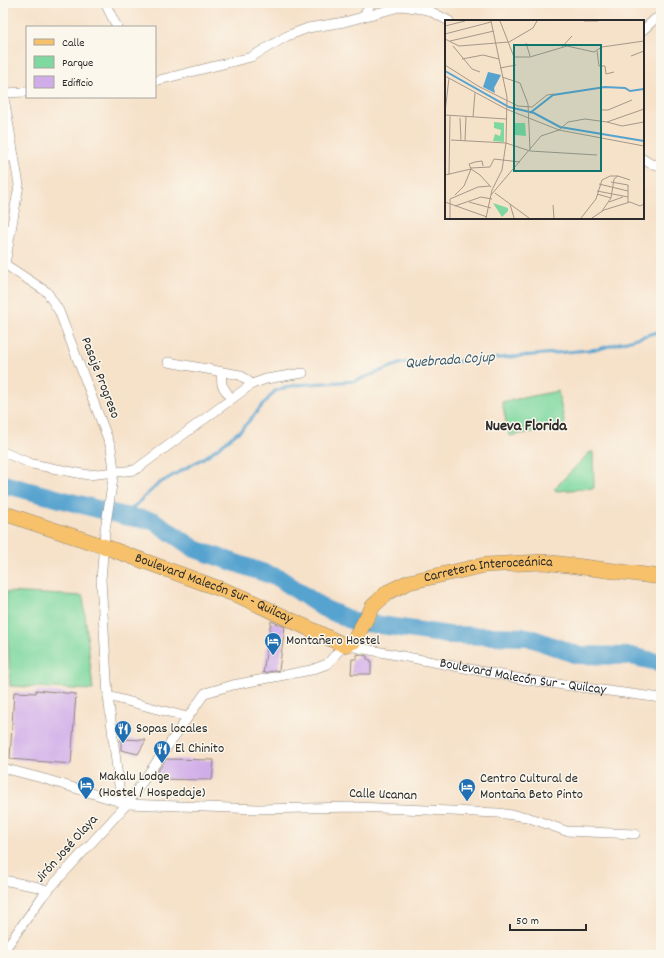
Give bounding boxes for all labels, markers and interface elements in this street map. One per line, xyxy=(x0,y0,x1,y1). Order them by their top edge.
inset map xyxy=(445,20,644,219)
legend xyxy=(26,26,156,98)
text: Calle xyxy=(62,35,85,52)
text: Parque xyxy=(62,55,93,72)
text: Edificio xyxy=(62,75,93,92)
street label: Pasaje Progreso xyxy=(75,334,125,422)
water label: Quebrada Cojup xyxy=(404,347,497,375)
district label: Nueva Florida xyxy=(485,415,568,438)
street label: Boulevard Malecón Sur - Quilcay xyxy=(132,548,296,630)
street label: Carretera Interoceánica xyxy=(422,552,554,588)
hotel icon: Montañero Hostel xyxy=(263,631,283,656)
place label: Montañero Hostel xyxy=(286,631,381,651)
street label: Boulevard Malecón Sur - Quilcay xyxy=(438,654,608,701)
restaurant icon: Sopas locales xyxy=(113,719,133,744)
place label: Sopas locales xyxy=(136,719,208,739)
restaurant icon: El Chinito xyxy=(152,739,172,764)
place label: El Chinito xyxy=(175,739,224,759)
place label: Makalu Lodge (Hostel / Hospedaje) xyxy=(99,767,206,803)
place label: Centro Cultural de Montaña Beto Pinto xyxy=(480,769,583,805)
hotel icon: Makalu Lodge (Hostel / Hospedaje) xyxy=(76,775,96,800)
hotel icon: Centro Cultural de Montaña Beto Pinto xyxy=(457,777,477,802)
street label: Calle Ucanan xyxy=(349,784,417,806)
street label: Jirón José Olaya xyxy=(31,810,103,887)
scale bar xyxy=(510,906,586,932)
text: 50 m xyxy=(516,913,539,930)

